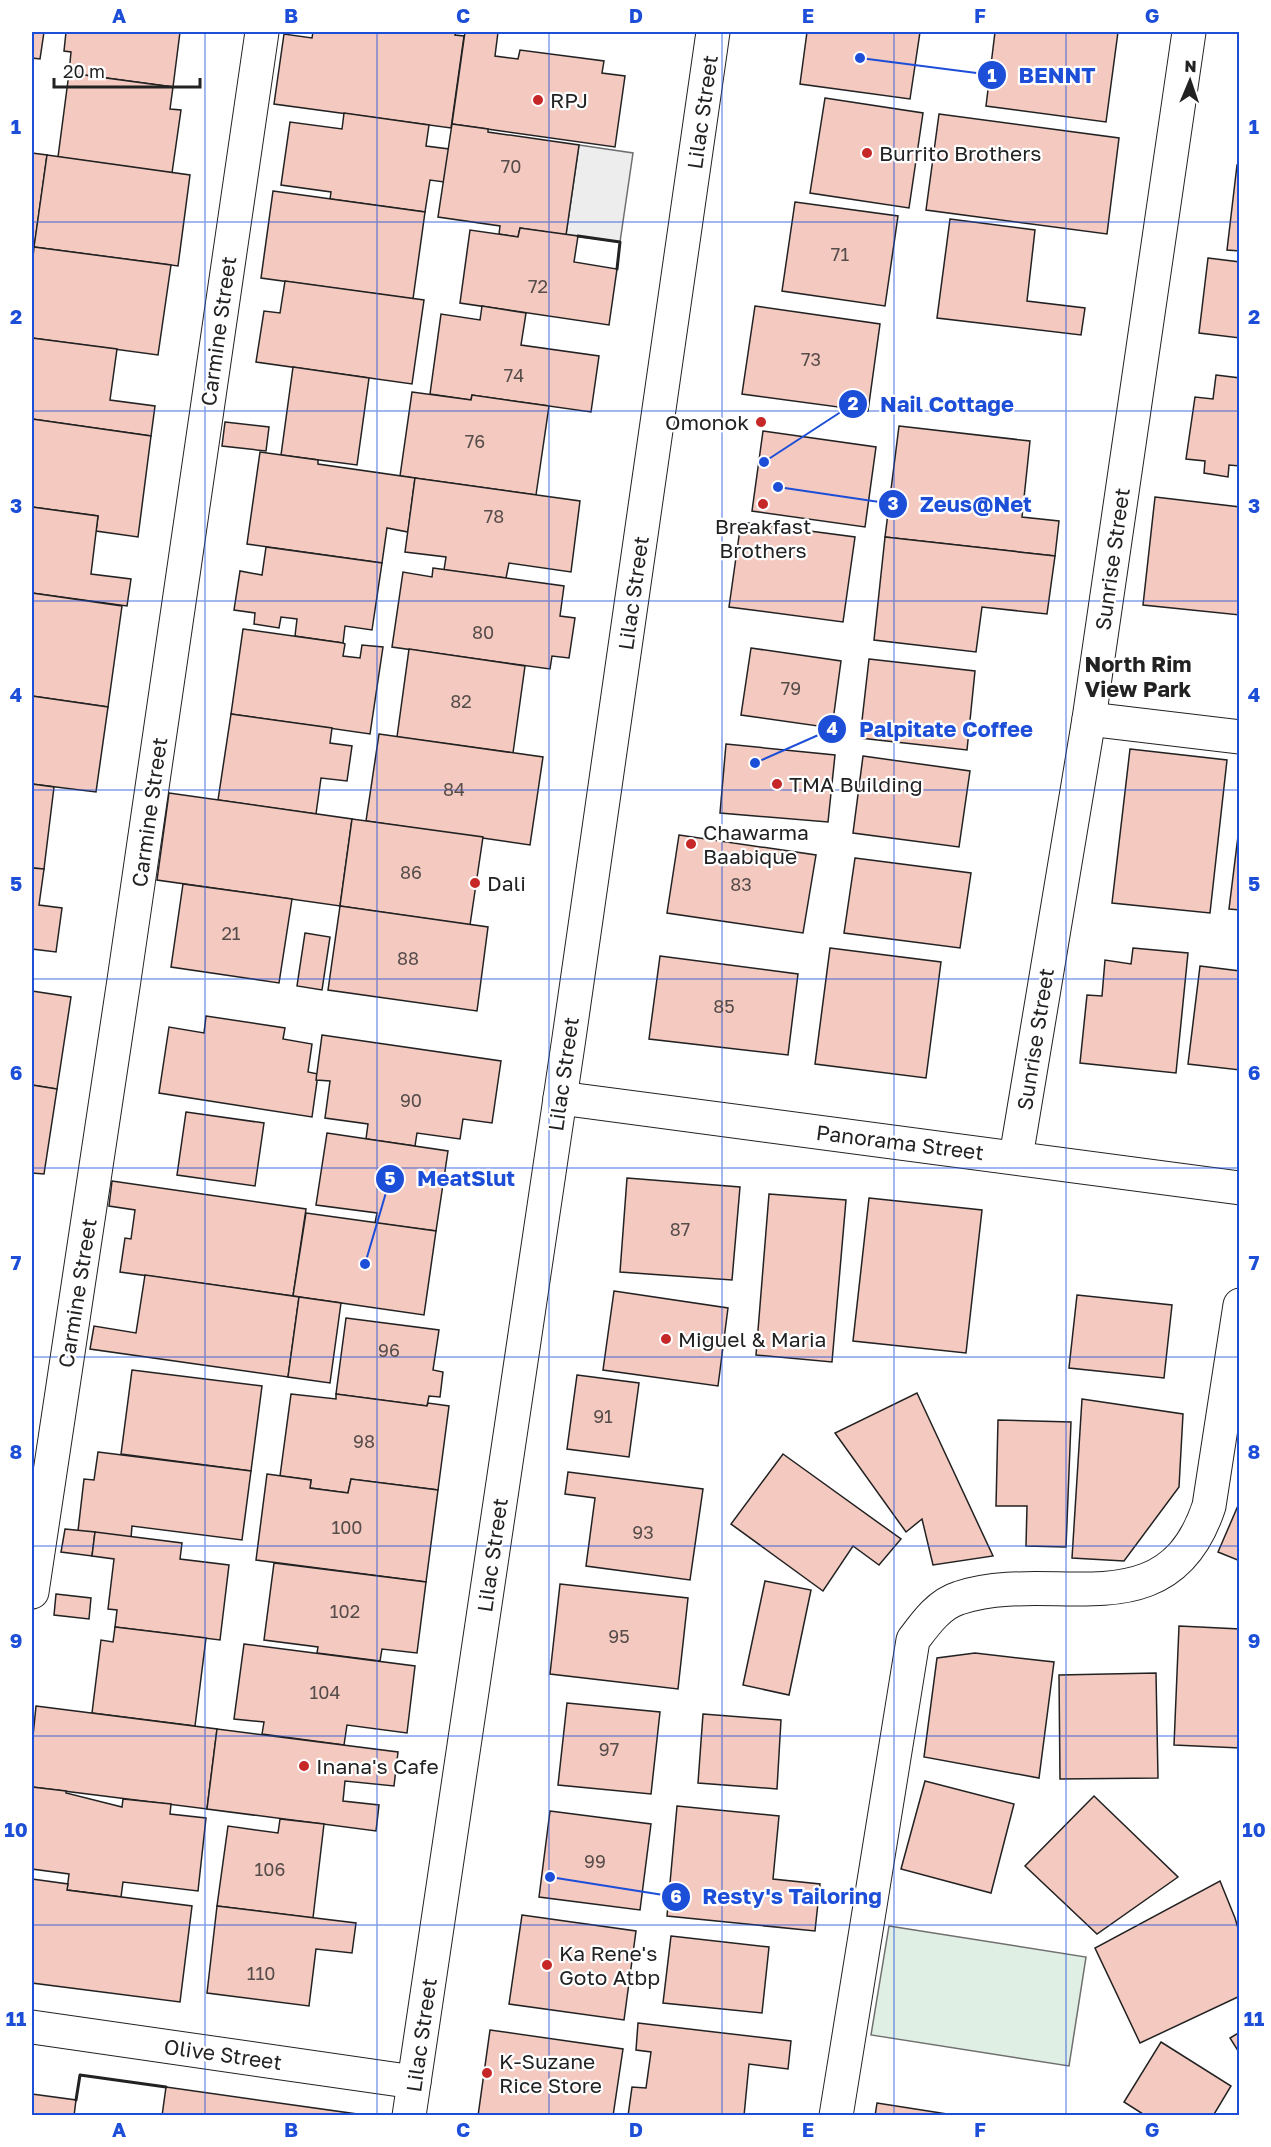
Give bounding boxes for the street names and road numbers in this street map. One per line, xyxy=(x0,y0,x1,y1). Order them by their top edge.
street label: Lilac Street xyxy=(681,53,723,171)
street label: Carmine Street xyxy=(195,254,241,408)
street label: Sunrise Street xyxy=(1089,486,1135,632)
street label: Lilac Street xyxy=(612,534,654,652)
street label: Carmine Street xyxy=(126,735,172,889)
street label: Sunrise Street xyxy=(1011,966,1059,1112)
street label: Lilac Street xyxy=(542,1015,584,1133)
street label: Panorama Street xyxy=(815,1119,985,1165)
street label: Carmine Street xyxy=(52,1216,102,1370)
street label: Lilac Street xyxy=(471,1496,513,1614)
street label: Lilac Street xyxy=(400,1976,442,2094)
street label: Olive Street xyxy=(162,2033,284,2075)

